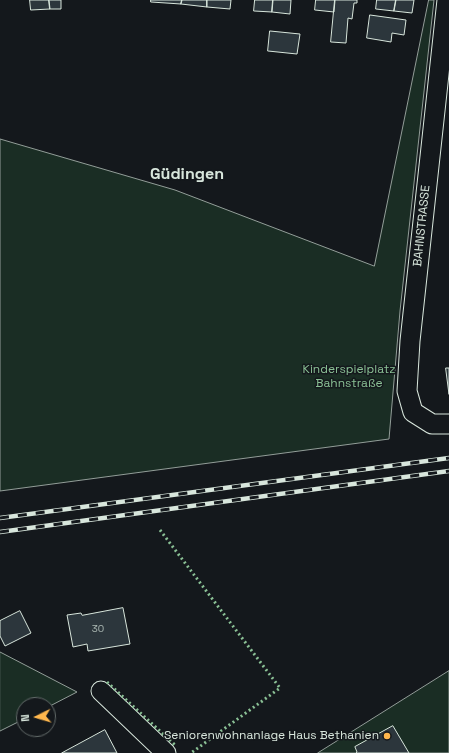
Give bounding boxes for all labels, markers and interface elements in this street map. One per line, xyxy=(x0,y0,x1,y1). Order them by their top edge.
district label: Güdingen xyxy=(150,165,224,185)
street label: BAHNSTRASSE xyxy=(411,185,433,267)
park label: Kinderspielplatz Bahnstraße xyxy=(303,363,395,391)
house number: 30 xyxy=(92,623,104,635)
north arrow xyxy=(16,697,56,737)
text: N xyxy=(18,714,32,722)
place label: Seniorenwohnanlage Haus Bethanien xyxy=(164,729,379,743)
marker: Seniorenwohnanlage Haus Bethanien xyxy=(382,731,392,741)

